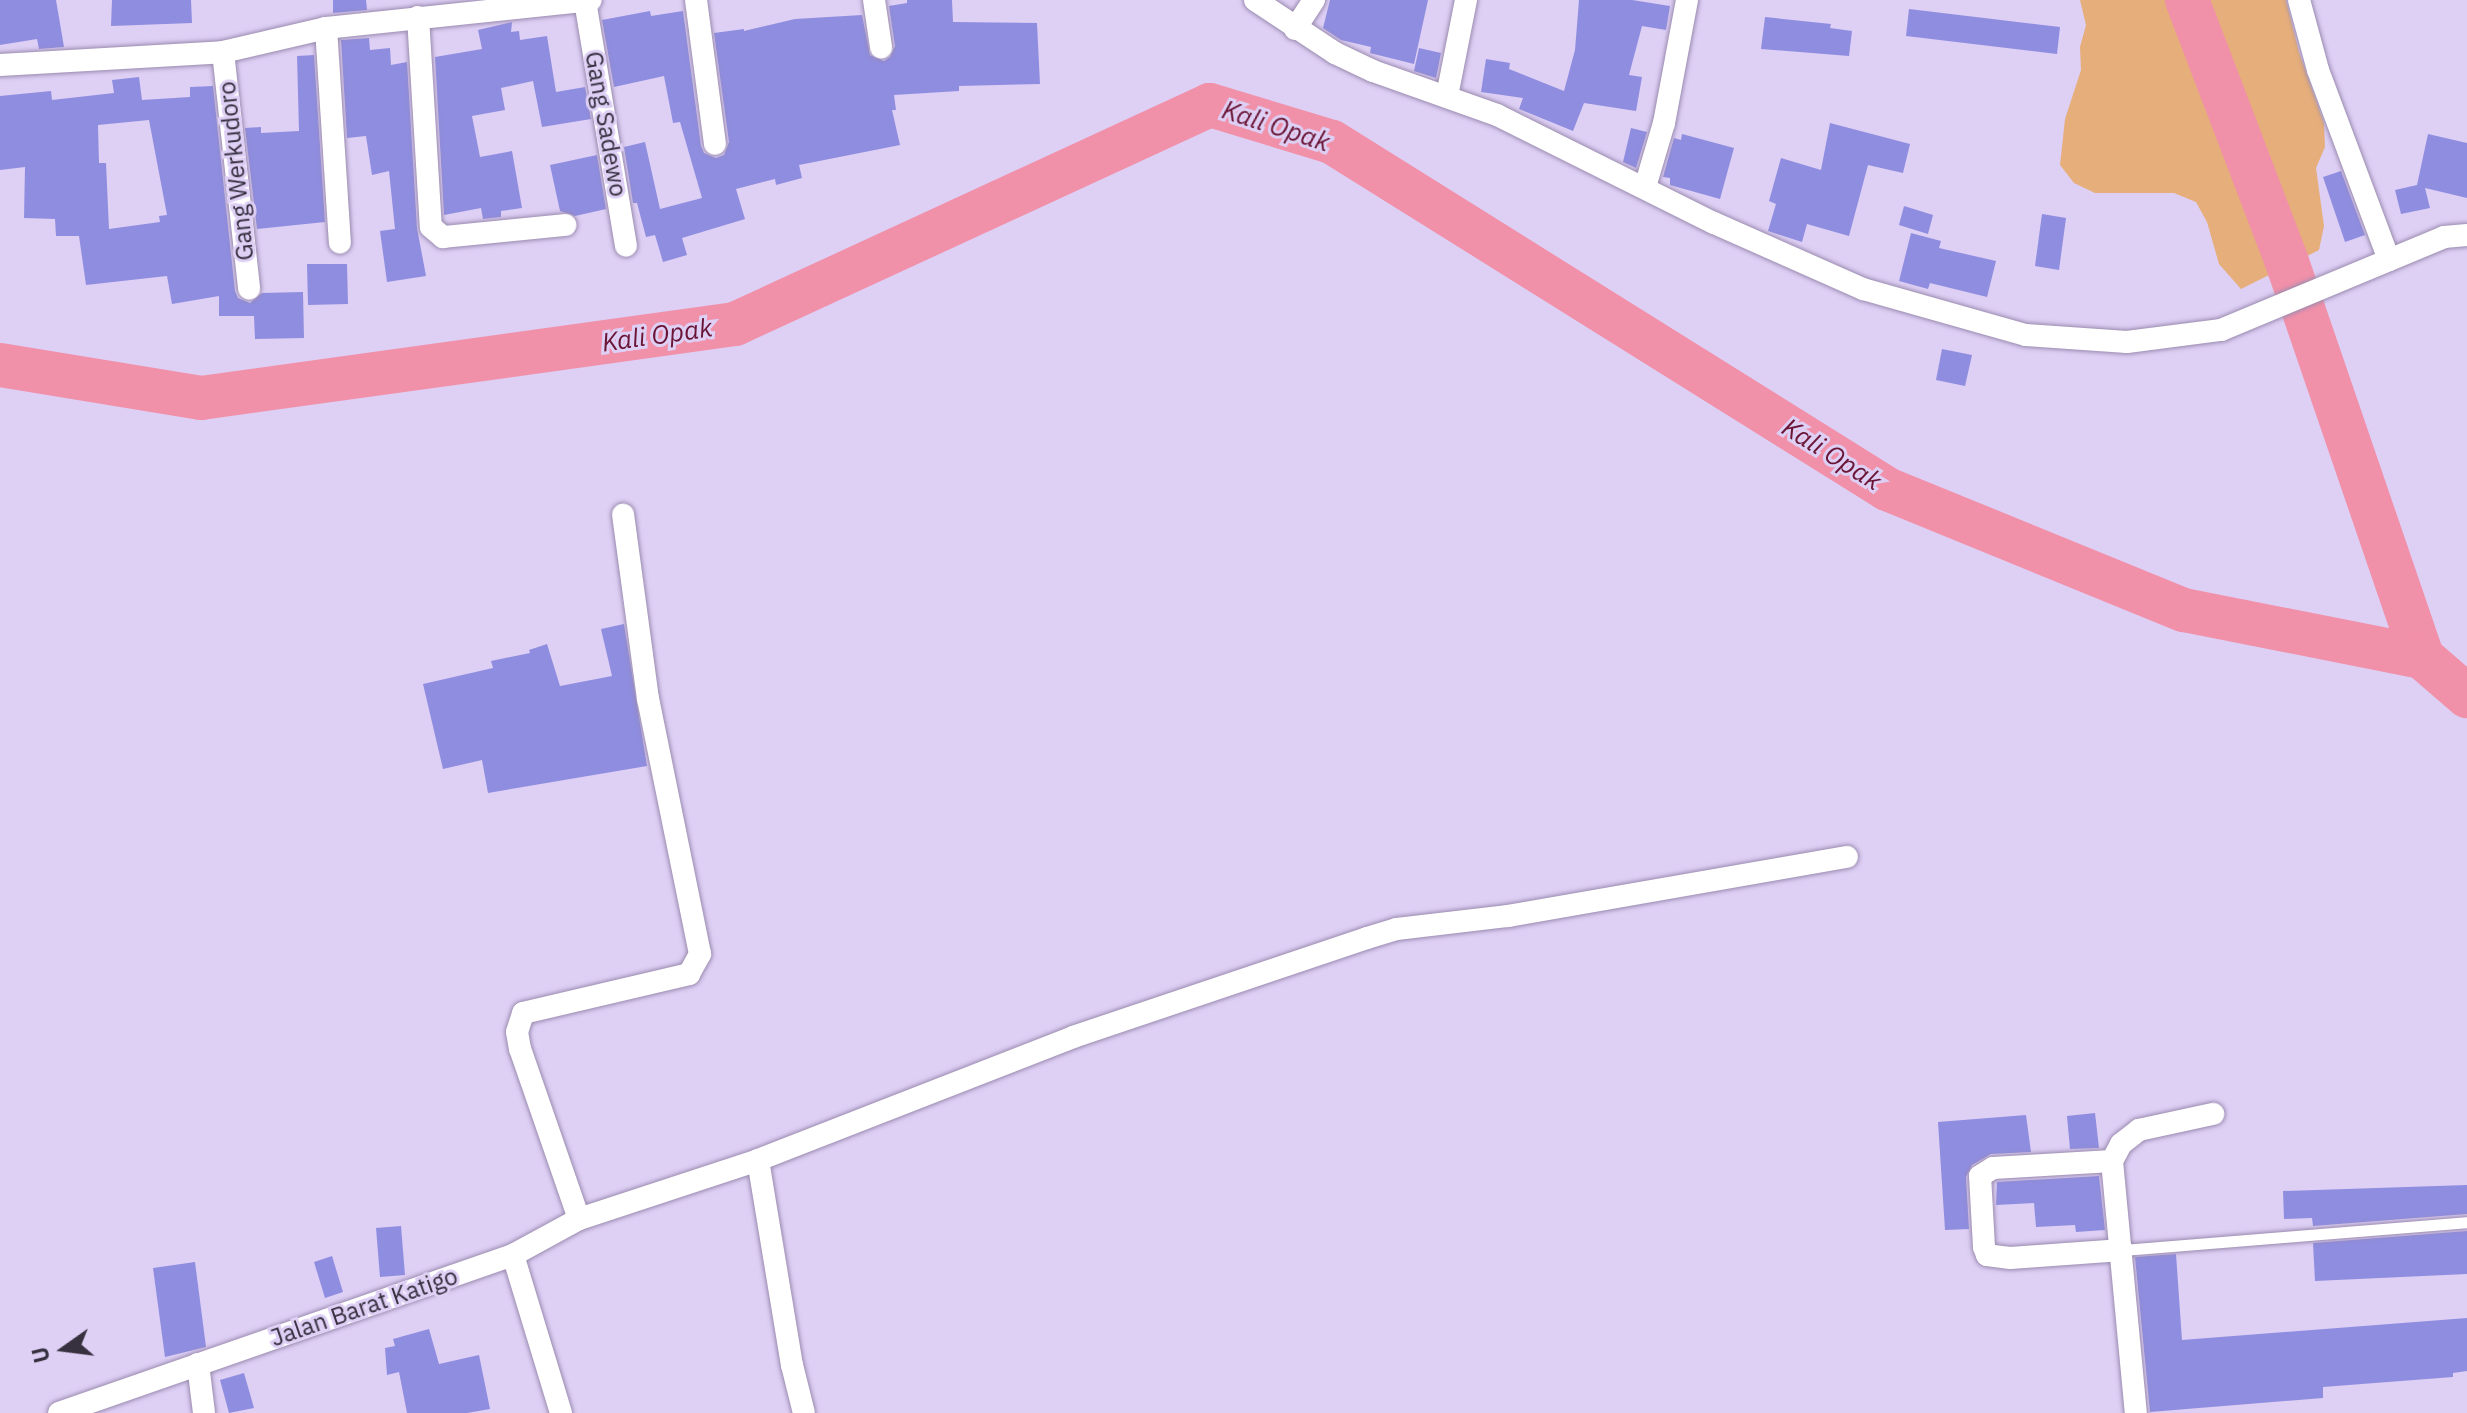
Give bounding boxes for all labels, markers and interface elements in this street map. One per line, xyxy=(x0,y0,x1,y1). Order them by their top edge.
street label: Gang Sadewo xyxy=(579,49,633,199)
street label: Gang Werkudoro xyxy=(212,80,260,262)
water label: Kali Opak xyxy=(1218,94,1334,158)
water label: Kali Opak xyxy=(600,312,714,358)
water label: Kali Opak xyxy=(1777,411,1887,497)
street label: Jalan Barat Katigo xyxy=(267,1262,461,1352)
north arrow xyxy=(24,1309,104,1389)
text: U xyxy=(24,1344,56,1366)

